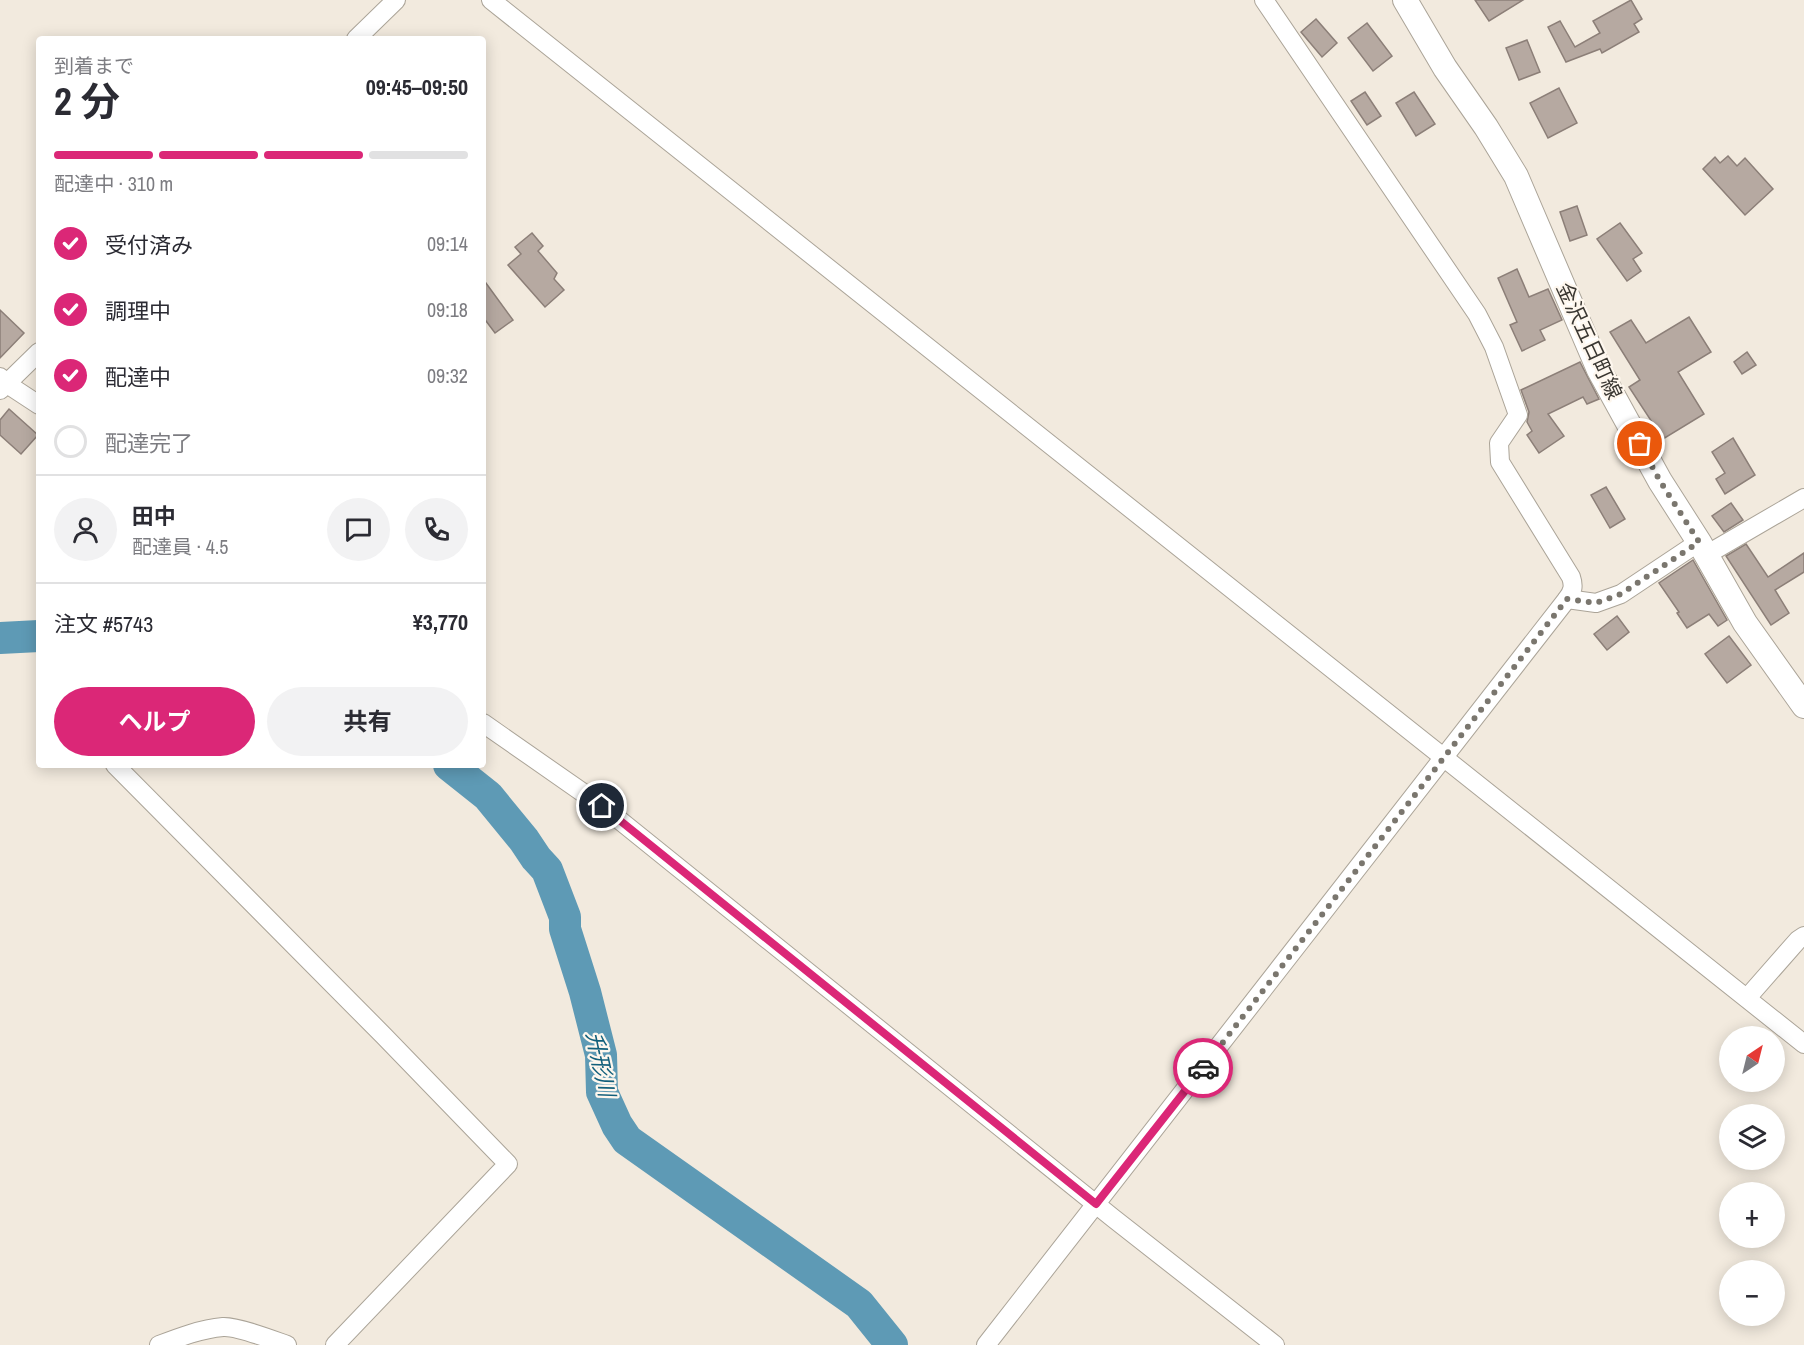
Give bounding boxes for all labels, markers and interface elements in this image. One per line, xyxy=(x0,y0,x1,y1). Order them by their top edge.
text: 到着まで xyxy=(54,52,134,79)
text: 09:45–09:50 xyxy=(366,72,468,102)
text: 2 分 xyxy=(54,75,120,127)
text: 配達中 · 310 m xyxy=(54,170,173,197)
icon: check xyxy=(54,227,87,260)
text: 受付済み xyxy=(105,230,193,260)
text: 09:14 xyxy=(427,230,468,257)
street label: 金沢五日町線 xyxy=(1550,278,1629,404)
icon: check xyxy=(54,293,87,326)
text: 調理中 xyxy=(105,296,171,326)
text: 09:18 xyxy=(427,296,468,323)
icon: check xyxy=(54,359,87,392)
text: 配達中 xyxy=(105,362,171,392)
text: 09:32 xyxy=(427,362,468,389)
pin xyxy=(1614,418,1665,469)
icon: bag xyxy=(1623,427,1656,460)
text: 配達完了 xyxy=(105,428,193,458)
button: person xyxy=(54,498,117,561)
button: chat xyxy=(327,498,390,561)
button: phone xyxy=(405,498,468,561)
text: 田中 xyxy=(132,501,176,531)
text: 配達員 · 4.5 xyxy=(132,533,228,560)
text: ¥3,770 xyxy=(413,607,468,637)
text: 注文 #5743 xyxy=(54,609,153,639)
button: ヘルプ xyxy=(54,687,255,756)
button: 共有 xyxy=(267,687,468,756)
pin xyxy=(576,780,627,831)
icon: home xyxy=(585,789,618,822)
north arrow xyxy=(1719,1026,1785,1092)
map controls xyxy=(1719,1026,1785,1326)
water label: 升形川 xyxy=(579,1029,623,1101)
courier xyxy=(1173,1038,1233,1098)
icon: car xyxy=(1187,1052,1220,1085)
button: layers xyxy=(1719,1104,1785,1170)
button: + xyxy=(1719,1182,1785,1248)
button: − xyxy=(1719,1260,1785,1326)

